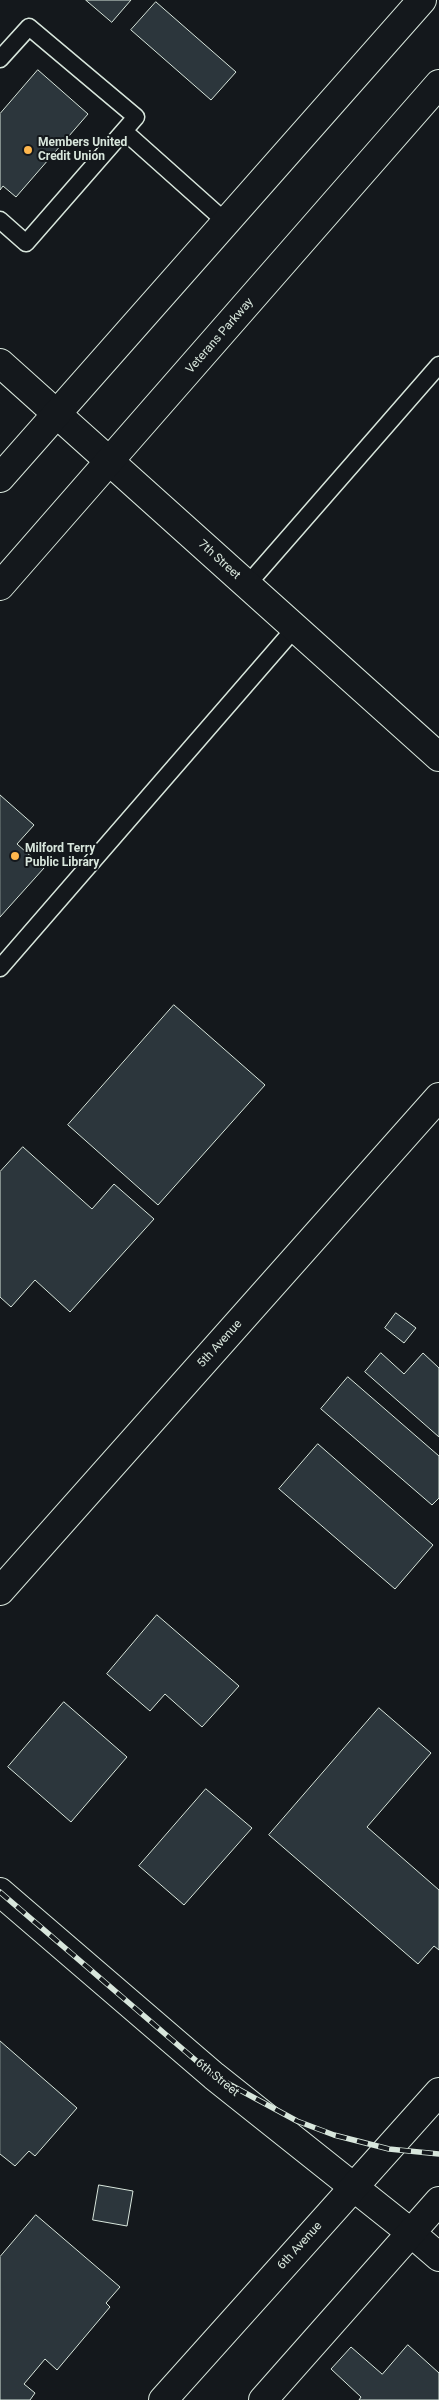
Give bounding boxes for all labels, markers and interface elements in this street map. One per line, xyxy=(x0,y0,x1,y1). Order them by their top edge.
place label: Members United Credit Union xyxy=(38,136,127,164)
marker: Members United Credit Union xyxy=(22,144,34,156)
street label: Veterans Parkway xyxy=(183,295,257,377)
street label: 7th Street xyxy=(195,537,243,583)
place label: Milford Terry Public Library xyxy=(25,842,99,870)
marker: Milford Terry Public Library xyxy=(9,850,21,862)
street label: 5th Avenue xyxy=(195,1317,245,1371)
street label: 6th Street xyxy=(192,2056,242,2100)
street label: 6th Avenue xyxy=(275,2219,325,2273)

